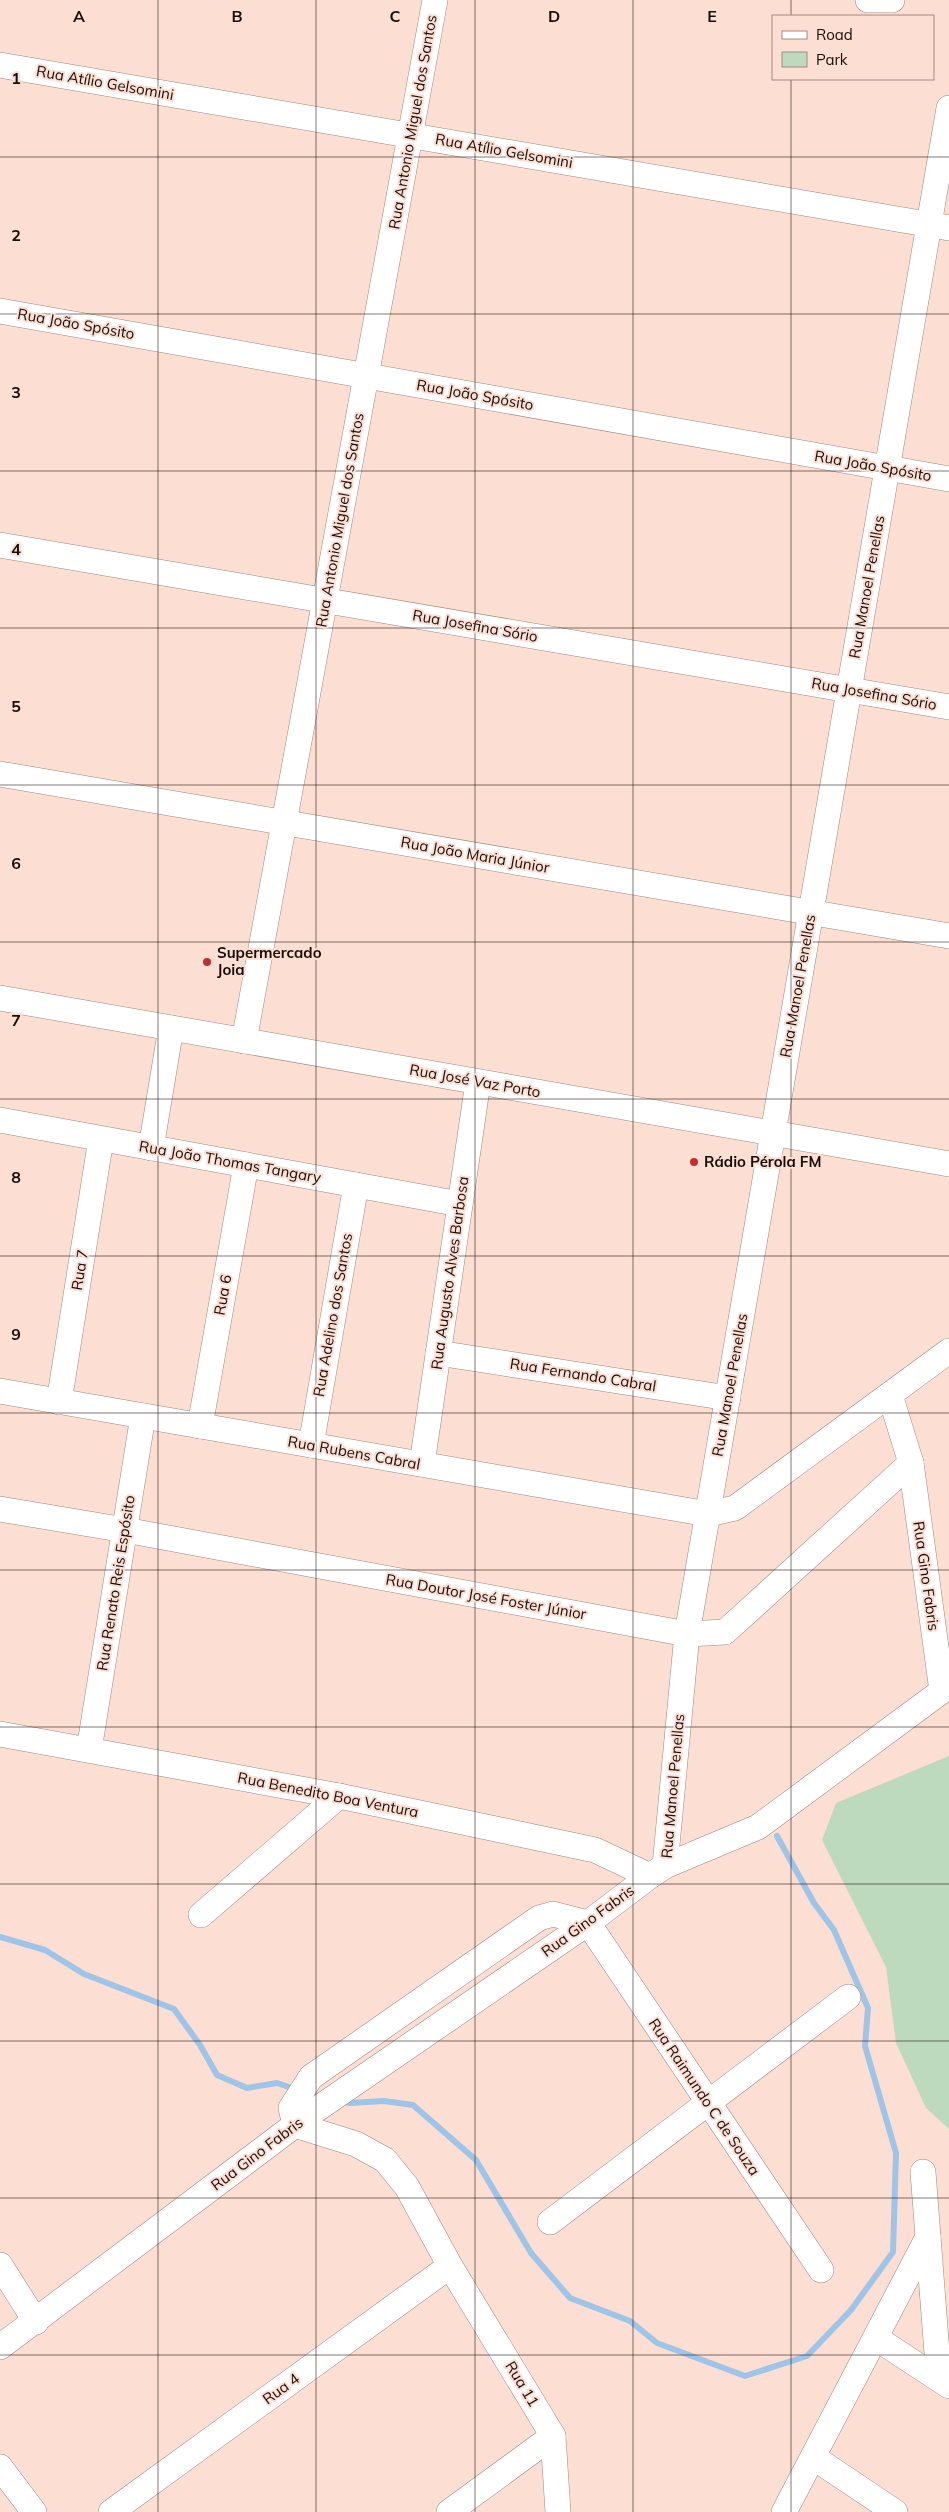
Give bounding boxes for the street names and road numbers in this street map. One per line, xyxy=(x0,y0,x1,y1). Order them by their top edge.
street label: Rua Antonio Miguel dos Santos xyxy=(384,13,441,231)
street label: Rua Atílio Gelsomini xyxy=(35,61,175,104)
street label: Rua Atílio Gelsomini xyxy=(434,129,574,172)
street label: Rua João Spósito xyxy=(16,304,136,343)
street label: Rua João Spósito xyxy=(415,375,535,414)
street label: Rua Antonio Miguel dos Santos xyxy=(311,411,368,629)
street label: Rua João Spósito xyxy=(813,446,933,485)
street label: Rua Manoel Penellas xyxy=(845,514,888,660)
street label: Rua Josefina Sório xyxy=(411,605,539,646)
street label: Rua Josefina Sório xyxy=(810,673,938,714)
street label: Rua João Maria Júnior xyxy=(399,832,551,877)
street label: Rua Manoel Penellas xyxy=(776,913,819,1059)
street label: Rua José Vaz Porto xyxy=(408,1060,542,1101)
street label: Rua João Thomas Tangary xyxy=(138,1136,323,1187)
street label: Rua Augusto Alves Barbosa xyxy=(427,1175,472,1371)
street label: Rua Adelino dos Santos xyxy=(309,1232,356,1398)
street label: Rua 7 xyxy=(67,1248,92,1292)
street label: Rua 6 xyxy=(210,1273,235,1317)
street label: Rua Manoel Penellas xyxy=(708,1312,751,1458)
street label: Rua Fernando Cabral xyxy=(509,1354,658,1395)
street label: Rua Rubens Cabral xyxy=(286,1431,422,1474)
street label: Rua Renato Reis Espósito xyxy=(92,1494,139,1672)
street label: Rua Gino Fabris xyxy=(909,1520,944,1632)
street label: Rua Doutor José Foster Júnior xyxy=(384,1570,588,1624)
street label: Rua Manoel Penellas xyxy=(657,1713,688,1859)
street label: Rua Benedito Boa Ventura xyxy=(236,1768,420,1821)
street label: Rua Gino Fabris xyxy=(537,1880,638,1961)
street label: Rua Raimundo C de Souza xyxy=(645,2015,764,2179)
street label: Rua Gino Fabris xyxy=(207,2113,306,2194)
street label: Rua 11 xyxy=(501,2357,543,2410)
street label: Rua 4 xyxy=(259,2369,303,2408)

